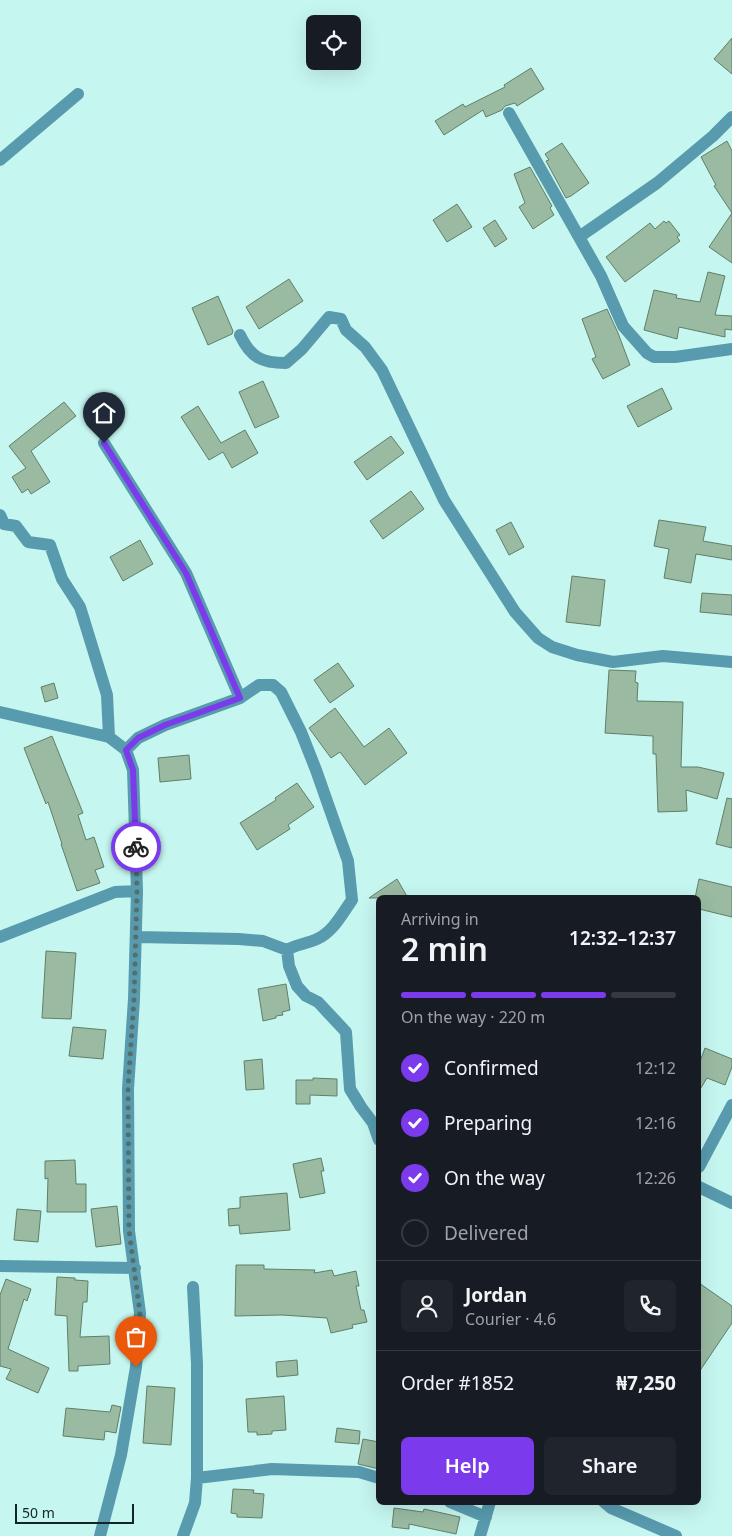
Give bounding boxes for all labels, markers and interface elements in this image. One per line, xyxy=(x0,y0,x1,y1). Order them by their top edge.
map controls xyxy=(306,15,361,70)
button: locate xyxy=(306,15,361,70)
pin xyxy=(83,392,125,443)
icon: home xyxy=(90,399,118,427)
courier xyxy=(111,822,161,872)
icon: bike xyxy=(122,833,150,861)
text: Arriving in xyxy=(401,908,479,930)
text: 12:32–12:37 xyxy=(569,925,676,951)
text: 2 min xyxy=(401,927,488,970)
text: On the way · 220 m xyxy=(401,1006,545,1028)
icon: check xyxy=(401,1054,429,1082)
text: Confirmed xyxy=(444,1055,539,1081)
text: 12:12 xyxy=(635,1057,676,1079)
icon: check xyxy=(401,1109,429,1137)
text: Preparing xyxy=(444,1110,532,1136)
text: 12:16 xyxy=(635,1112,676,1134)
icon: check xyxy=(401,1164,429,1192)
text: On the way xyxy=(444,1165,545,1191)
text: 12:26 xyxy=(635,1167,676,1189)
text: Delivered xyxy=(444,1220,529,1246)
button: person xyxy=(401,1280,453,1332)
button: phone xyxy=(624,1280,676,1332)
text: Jordan xyxy=(465,1282,527,1308)
text: Courier · 4.6 xyxy=(465,1308,556,1330)
pin xyxy=(115,1316,157,1367)
icon: bag xyxy=(122,1323,150,1351)
text: Order #1852 xyxy=(401,1370,514,1396)
text: ₦7,250 xyxy=(616,1370,676,1396)
button: Help xyxy=(401,1437,534,1495)
button: Share xyxy=(544,1437,676,1495)
scale bar xyxy=(15,1501,134,1524)
text: 50 m xyxy=(22,1503,55,1522)

